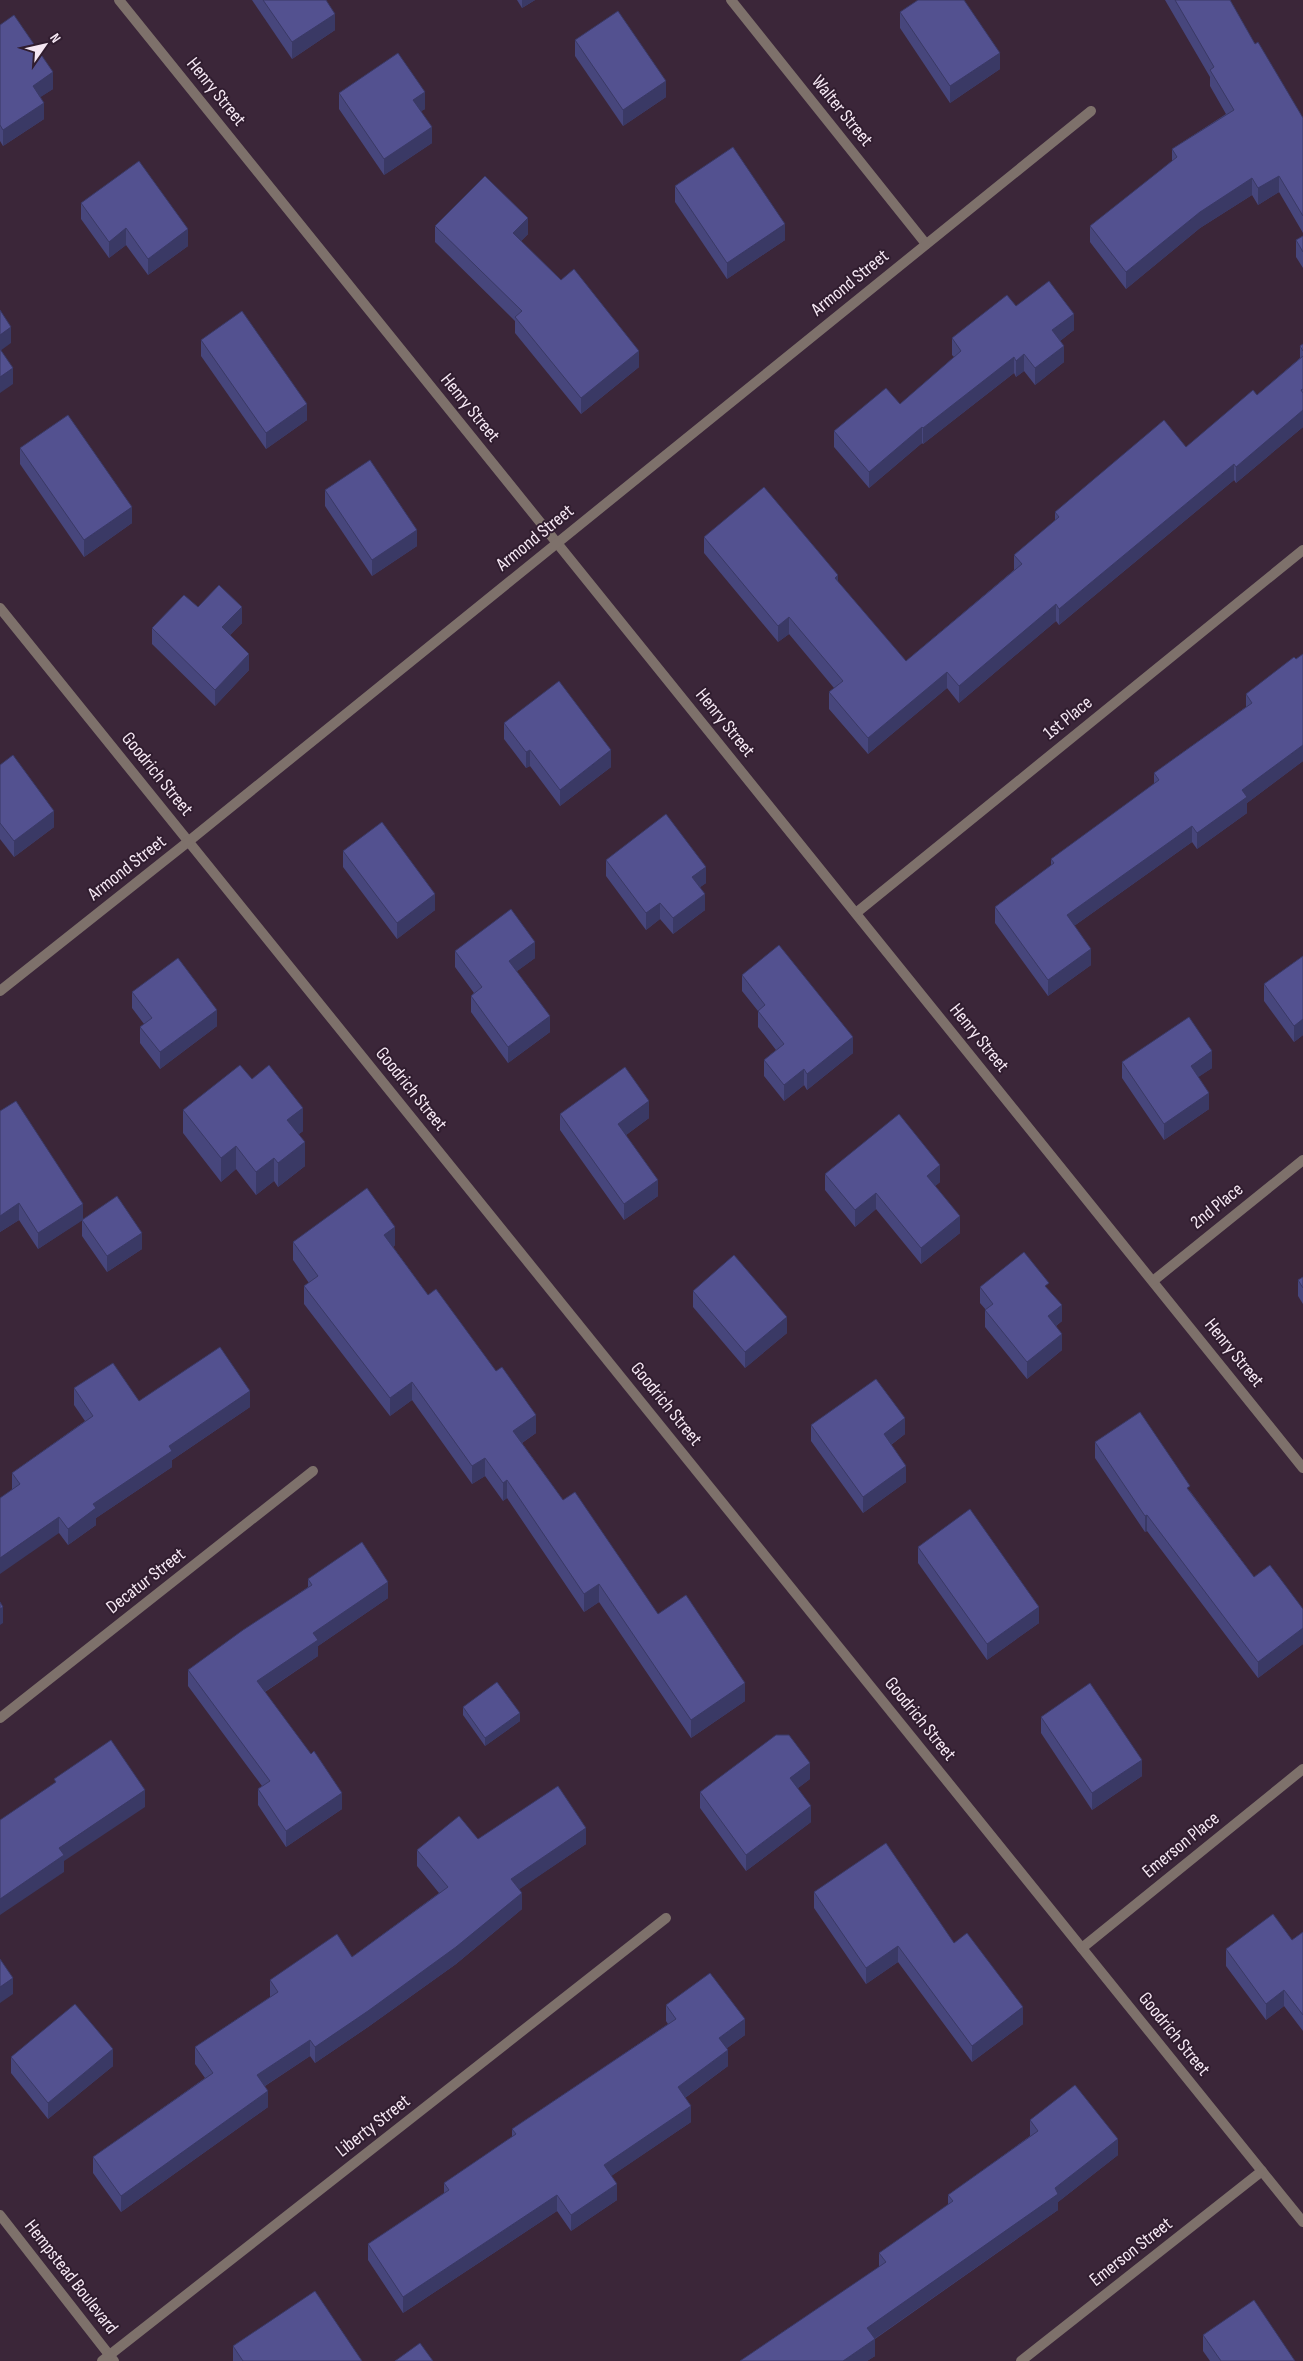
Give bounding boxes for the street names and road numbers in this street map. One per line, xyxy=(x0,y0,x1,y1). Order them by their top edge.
street label: Henry Street xyxy=(181,53,251,131)
street label: Walter Street xyxy=(806,71,878,151)
street label: Armond Street xyxy=(806,245,894,322)
street label: Henry Street xyxy=(435,369,505,447)
street label: Armond Street xyxy=(491,500,579,577)
street label: Henry Street xyxy=(690,684,760,762)
street label: 1st Place xyxy=(1039,691,1097,745)
street label: Goodrich Street xyxy=(116,727,198,821)
street label: Armond Street xyxy=(82,830,171,906)
street label: Henry Street xyxy=(944,999,1014,1077)
street label: Goodrich Street xyxy=(370,1042,452,1136)
street label: 2nd Place xyxy=(1186,1178,1248,1234)
street label: Henry Street xyxy=(1199,1314,1269,1392)
street label: Goodrich Street xyxy=(625,1357,707,1451)
street label: Decatur Street xyxy=(102,1543,190,1619)
street label: Goodrich Street xyxy=(879,1672,961,1766)
street label: Emerson Place xyxy=(1138,1807,1224,1883)
street label: Goodrich Street xyxy=(1133,1987,1215,2081)
street label: Liberty Street xyxy=(331,2090,415,2162)
street label: Emerson Street xyxy=(1085,2212,1177,2291)
street label: Hempstead Boulevard xyxy=(19,2215,123,2339)

